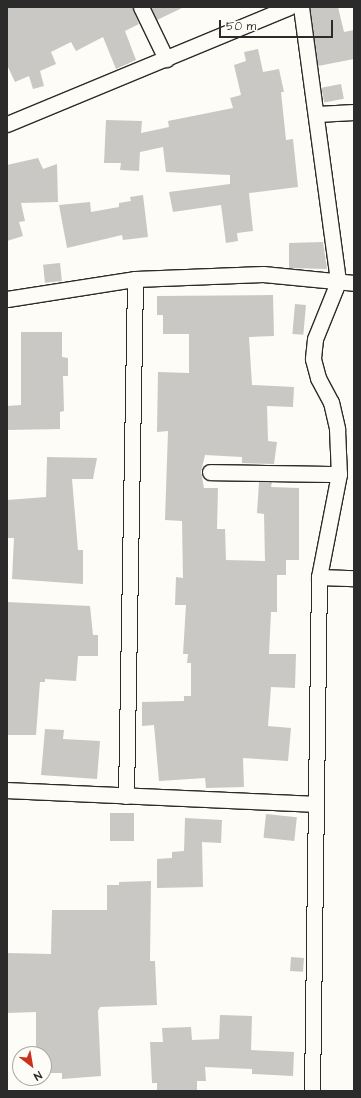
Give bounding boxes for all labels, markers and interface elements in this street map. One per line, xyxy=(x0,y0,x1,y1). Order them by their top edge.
scale bar xyxy=(221,12,335,38)
text: 50 m xyxy=(226,18,256,35)
north arrow xyxy=(12,1046,52,1086)
text: N xyxy=(31,1068,45,1084)

